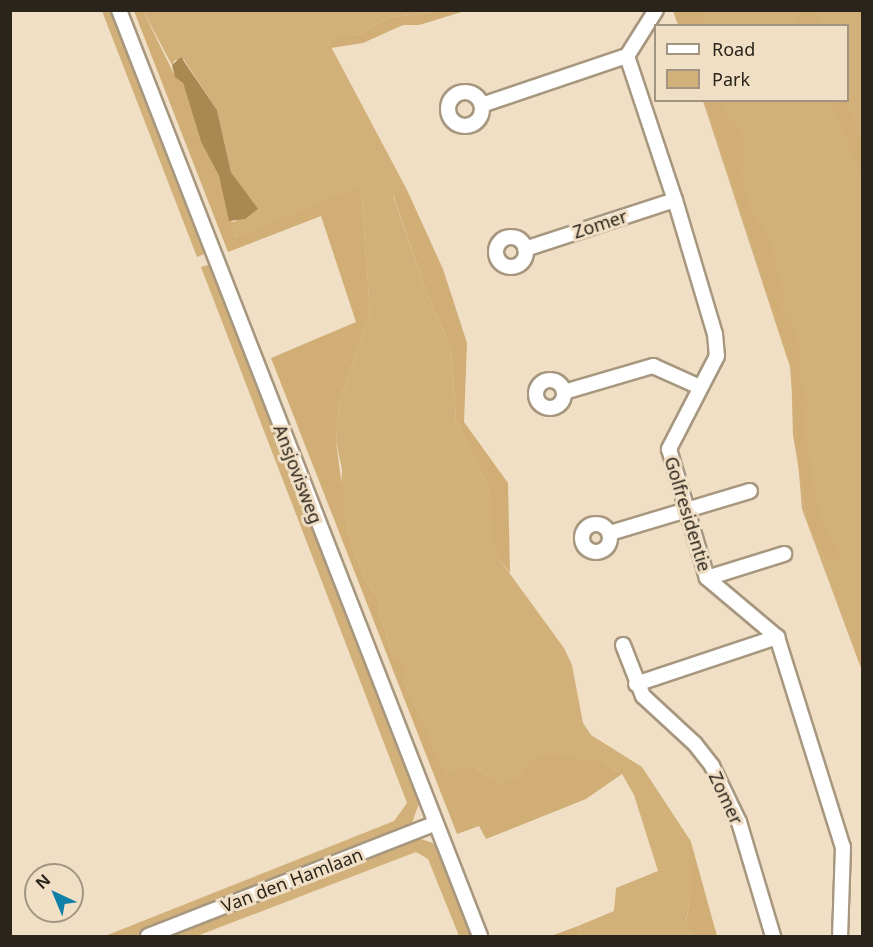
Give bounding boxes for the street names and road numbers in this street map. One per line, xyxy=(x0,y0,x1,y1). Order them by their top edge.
street label: Zomer xyxy=(570,205,630,243)
street label: Ansjovisweg xyxy=(269,421,327,527)
street label: Golfresidentie xyxy=(660,454,716,574)
street label: Zomer xyxy=(704,768,748,828)
street label: Van den Hamlaan xyxy=(218,843,366,917)

